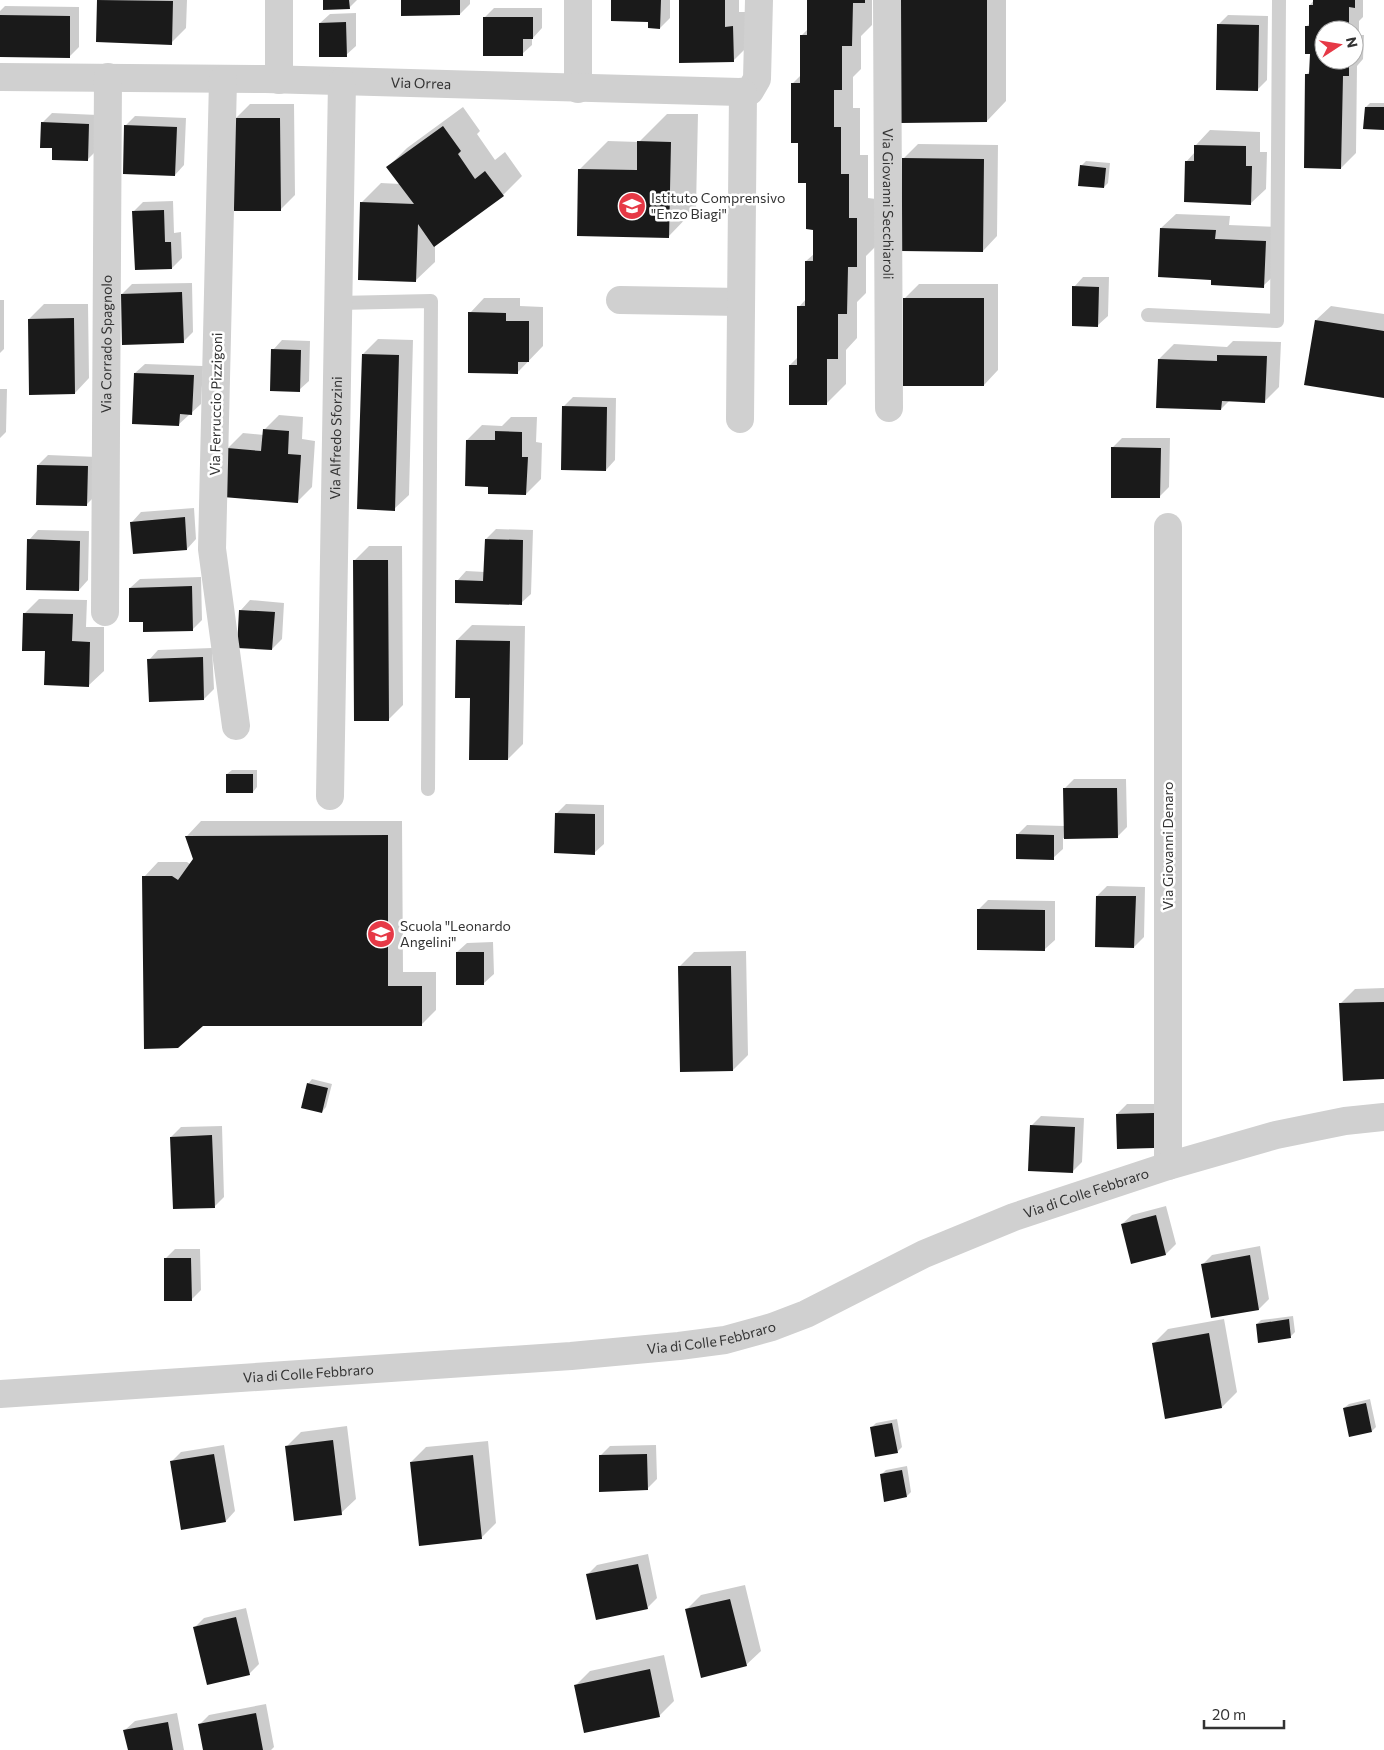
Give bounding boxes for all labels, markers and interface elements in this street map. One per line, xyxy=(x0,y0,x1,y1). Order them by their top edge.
north arrow xyxy=(1314,20,1364,70)
text: N xyxy=(1343,35,1362,49)
street label: Via Orrea xyxy=(391,73,451,92)
street label: Via Giovanni Secchiaroli xyxy=(880,128,897,280)
place label: Istituto Comprensivo "Enzo Biagi" xyxy=(651,189,785,222)
school or university icon: Istituto Comprensivo "Enzo Biagi" xyxy=(617,191,647,221)
street label: Via Corrado Spagnolo xyxy=(97,275,115,413)
street label: Via Ferruccio Pizzigoni xyxy=(206,332,225,476)
street label: Via Alfredo Sforzini xyxy=(326,376,345,500)
street label: Via Giovanni Denaro xyxy=(1159,782,1176,910)
place label: Scuola "Leonardo Angelini" xyxy=(400,917,511,950)
school or university icon: Scuola "Leonardo Angelini" xyxy=(366,919,396,949)
street label: Via di Colle Febbraro xyxy=(1021,1164,1151,1221)
street label: Via di Colle Febbraro xyxy=(646,1317,778,1357)
street label: Via di Colle Febbraro xyxy=(242,1360,374,1386)
scale bar xyxy=(1204,1698,1284,1730)
text: 20 m xyxy=(1212,1705,1246,1723)

